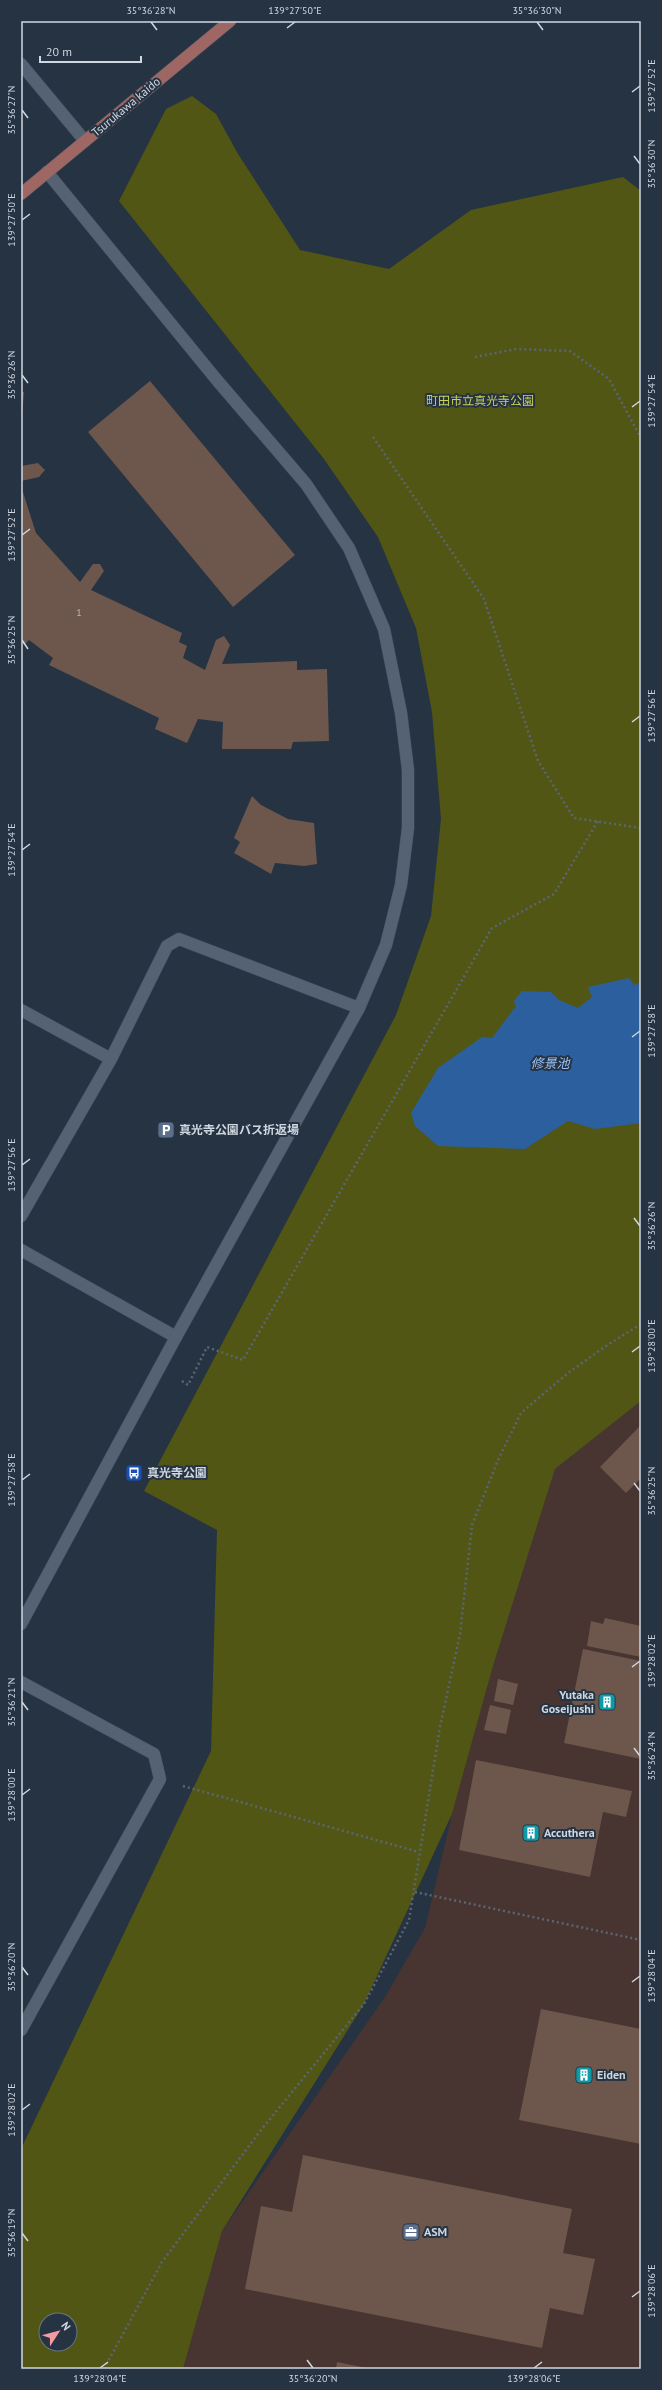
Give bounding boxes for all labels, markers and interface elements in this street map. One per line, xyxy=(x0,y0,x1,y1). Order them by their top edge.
text: 35°36'28"N xyxy=(126,4,176,17)
text: 139°27'50"E xyxy=(268,4,322,17)
text: 35°36'30"N xyxy=(512,4,562,17)
scale bar xyxy=(40,38,141,64)
text: 20 m xyxy=(46,44,72,59)
text: 139°27'52"E xyxy=(645,59,658,113)
street label: Tsurukawa kaido xyxy=(88,74,163,140)
text: 35°36'27"N xyxy=(5,85,18,135)
text: 35°36'30"N xyxy=(645,139,658,189)
text: 139°27'50"E xyxy=(5,193,18,247)
text: 35°36'26"N xyxy=(5,350,18,400)
text: 139°27'54"E xyxy=(645,374,658,428)
park label: 町田市立真光寺公園 xyxy=(426,393,534,408)
text: 139°27'52"E xyxy=(5,508,18,562)
house number: 1 xyxy=(76,606,82,619)
text: 35°36'25"N xyxy=(5,615,18,665)
text: 139°27'56"E xyxy=(645,689,658,743)
text: 139°27'54"E xyxy=(5,823,18,877)
text: 139°27'58"E xyxy=(645,1004,658,1058)
water label: 修景池 xyxy=(530,1055,571,1072)
parking icon: 真光寺公園バス折返場 xyxy=(156,1120,176,1140)
place label: 真光寺公園バス折返場 xyxy=(179,1122,299,1137)
text: 139°27'56"E xyxy=(5,1138,18,1192)
text: 35°36'26"N xyxy=(645,1201,658,1251)
text: 139°28'00"E xyxy=(645,1319,658,1373)
text: 139°27'58"E xyxy=(5,1453,18,1507)
bus stop icon: 真光寺公園 xyxy=(124,1463,144,1483)
place label: 真光寺公園 xyxy=(147,1465,207,1480)
text: 35°36'25"N xyxy=(645,1466,658,1516)
text: 139°28'02"E xyxy=(645,1634,658,1688)
text: 35°36'21"N xyxy=(5,1677,18,1727)
place label: Yutaka Goseijushi xyxy=(541,1687,594,1716)
building icon: Yutaka Goseijushi xyxy=(597,1692,617,1712)
text: 35°36'24"N xyxy=(645,1731,658,1781)
text: 139°28'00"E xyxy=(5,1768,18,1822)
building icon: Accuthera xyxy=(521,1823,541,1843)
place label: Accuthera xyxy=(544,1825,595,1840)
text: 35°36'20"N xyxy=(5,1942,18,1992)
text: 139°28'04"E xyxy=(645,1949,658,2003)
building icon: Eiden xyxy=(574,2065,594,2085)
place label: Eiden xyxy=(597,2067,626,2082)
text: 139°28'02"E xyxy=(5,2083,18,2137)
text: 35°36'19"N xyxy=(5,2208,18,2258)
office icon: ASM xyxy=(401,2222,421,2242)
place label: ASM xyxy=(424,2224,447,2239)
text: 139°28'06"E xyxy=(645,2264,658,2318)
north arrow xyxy=(38,2312,78,2352)
text: N xyxy=(58,2319,74,2333)
text: 139°28'04"E xyxy=(73,2372,127,2385)
text: 35°36'20"N xyxy=(288,2372,338,2385)
text: 139°28'06"E xyxy=(507,2372,561,2385)

